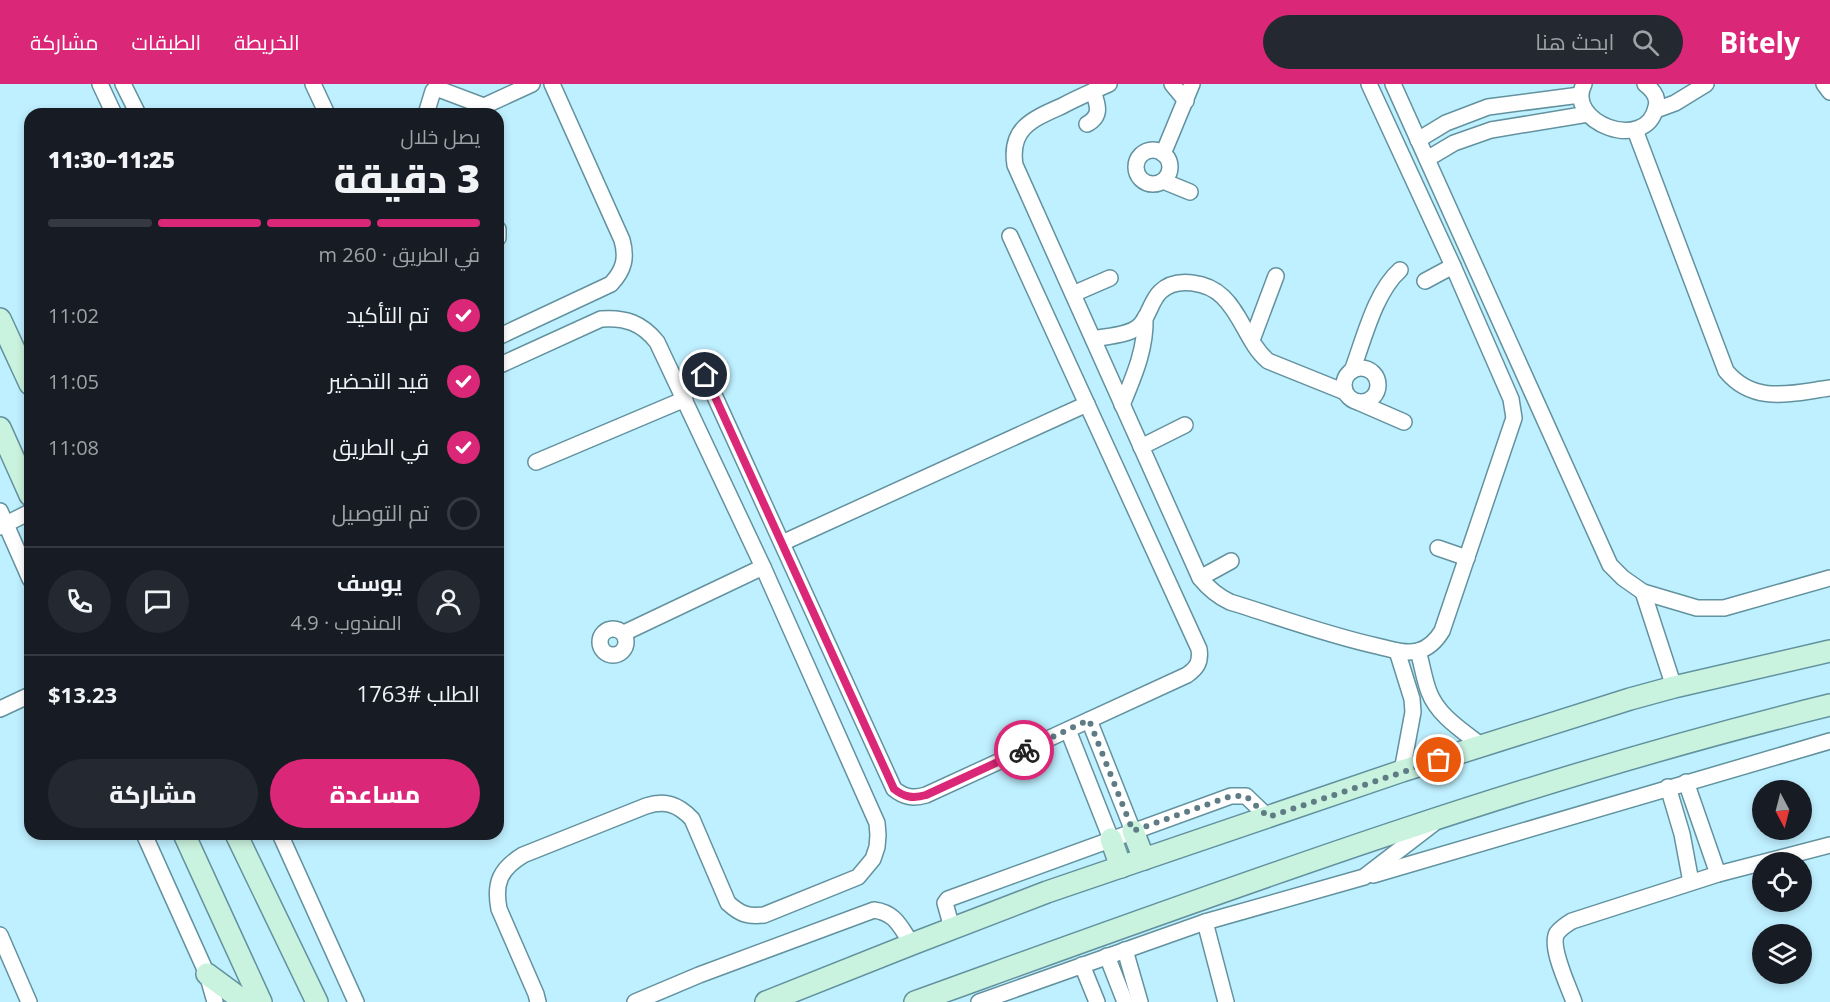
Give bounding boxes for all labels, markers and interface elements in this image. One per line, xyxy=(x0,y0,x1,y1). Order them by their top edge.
search box xyxy=(1263,15,1683,69)
text: Bitely xyxy=(1719,23,1800,61)
text: ابحث هنا xyxy=(1535,26,1614,56)
icon: search xyxy=(1629,26,1662,59)
text: مشاركة xyxy=(30,28,99,56)
text: الطبقات xyxy=(132,28,201,56)
text: الخريطة xyxy=(234,28,300,56)
text: يصل خلال xyxy=(401,123,480,150)
text: 11:25–11:30 xyxy=(48,144,175,174)
text: 3 دقيقة xyxy=(334,151,480,204)
text: في الطريق · 260 m xyxy=(319,241,480,268)
text: تم التأكيد xyxy=(346,299,429,329)
icon: check xyxy=(447,299,480,332)
text: 11:02 xyxy=(48,302,99,329)
pin xyxy=(679,349,730,400)
icon: home xyxy=(688,358,721,391)
text: قيد التحضير xyxy=(328,365,429,395)
icon: check xyxy=(447,365,480,398)
text: 11:05 xyxy=(48,368,99,395)
text: في الطريق xyxy=(332,431,429,461)
icon: check xyxy=(447,431,480,464)
text: 11:08 xyxy=(48,434,99,461)
text: تم التوصيل xyxy=(332,497,429,527)
text: يوسف xyxy=(337,567,402,597)
button: phone xyxy=(48,570,111,633)
button: chat xyxy=(126,570,189,633)
button: person xyxy=(417,570,480,633)
text: المندوب · 4.9 xyxy=(291,609,402,636)
text: الطلب #1763 xyxy=(357,678,480,708)
text: $13.23 xyxy=(48,679,117,709)
courier xyxy=(994,720,1054,780)
icon: bike xyxy=(1008,734,1041,767)
pin xyxy=(1413,734,1464,785)
icon: bag xyxy=(1422,743,1455,776)
button: مشاركة xyxy=(48,759,258,828)
button: مساعدة xyxy=(270,759,480,828)
north arrow xyxy=(1752,780,1812,840)
map controls xyxy=(1752,780,1812,984)
button: locate xyxy=(1752,852,1812,912)
button: layers xyxy=(1752,924,1812,984)

